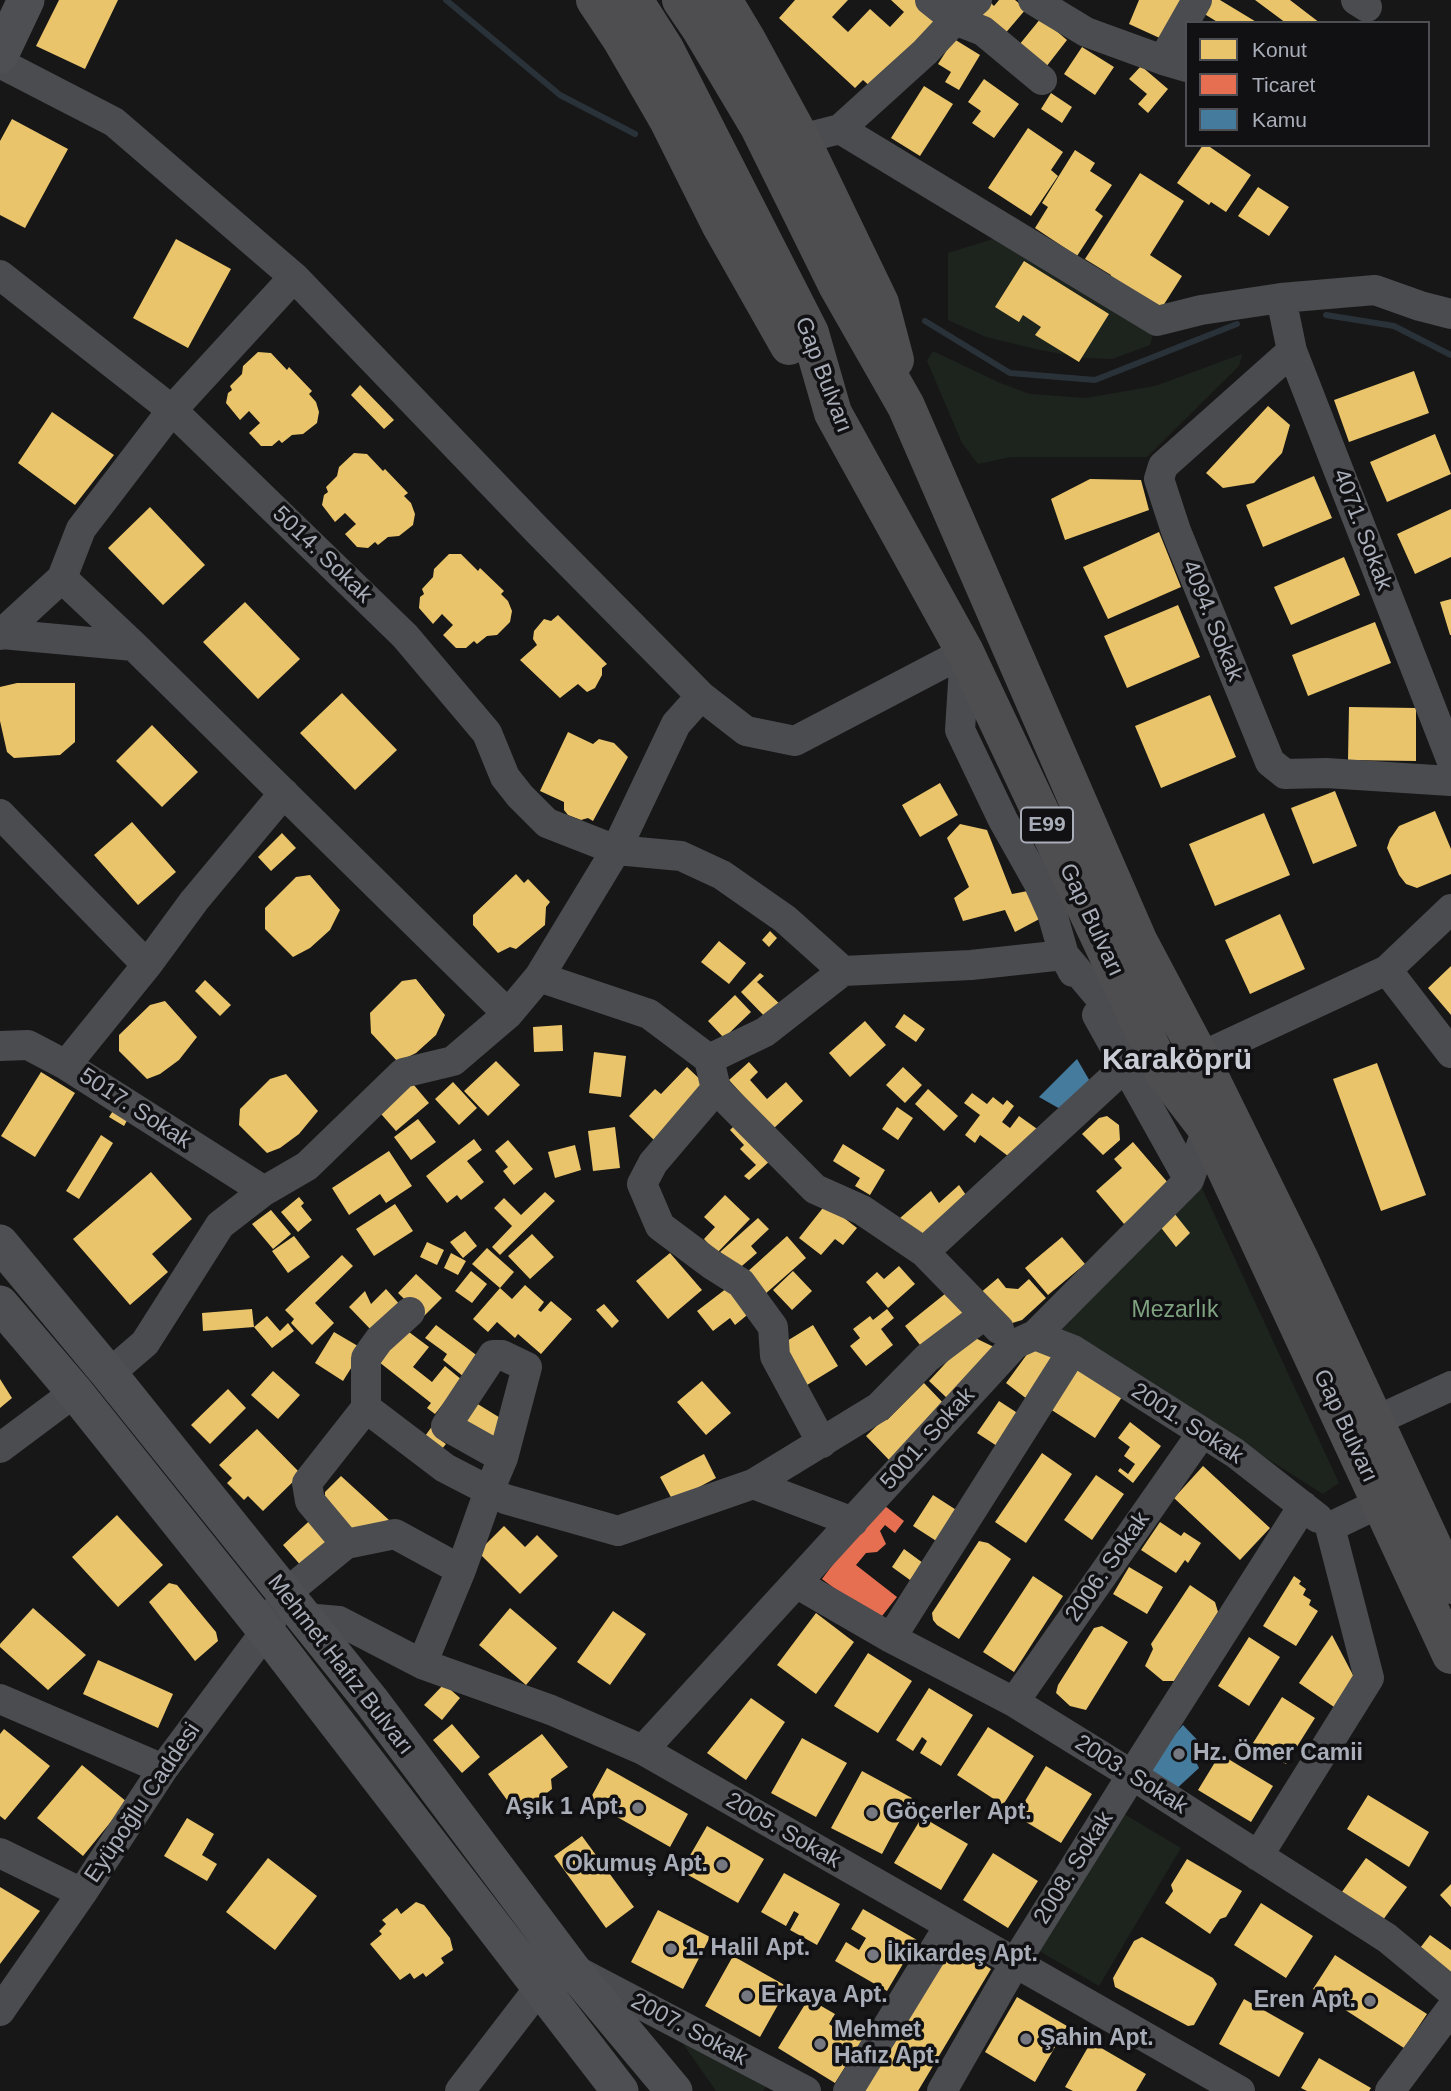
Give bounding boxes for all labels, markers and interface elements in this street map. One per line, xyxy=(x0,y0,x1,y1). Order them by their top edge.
legend xyxy=(1185,21,1430,147)
text: Konut xyxy=(1252,38,1307,61)
text: Ticaret xyxy=(1252,73,1315,96)
text: Kamu xyxy=(1252,108,1307,131)
street label: Gap Bulvarı xyxy=(788,313,858,437)
street label: 4071. Sokak xyxy=(1326,465,1398,595)
street label: 5014. Sokak xyxy=(266,501,378,609)
street label: 4094. Sokak xyxy=(1175,557,1249,685)
road number: E99 xyxy=(1021,808,1073,842)
street label: Gap Bulvarı xyxy=(1053,859,1129,981)
district label: Karaköprü xyxy=(1102,1043,1252,1079)
street label: 5017. Sokak xyxy=(74,1063,196,1155)
park label: Mezarlık xyxy=(1132,1297,1218,1325)
street label: Gap Bulvarı xyxy=(1307,1365,1383,1487)
street label: 2001. Sokak xyxy=(1126,1378,1248,1470)
street label: 5001. Sokak xyxy=(875,1382,981,1496)
street label: 2006. Sokak xyxy=(1060,1507,1156,1627)
street label: Mehmet Hafız Bulvarı xyxy=(261,1569,419,1761)
street label: Eyüpoğlu Caddesi xyxy=(79,1718,207,1888)
street label: 2003. Sokak xyxy=(1069,1729,1193,1821)
place label: Hz. Ömer Camii xyxy=(1193,1740,1363,1768)
marker: Hz. Ömer Camii xyxy=(1171,1746,1187,1762)
street label: 2005. Sokak xyxy=(721,1787,845,1875)
place label: Aşık 1 Apt. xyxy=(505,1794,624,1822)
place label: Göçerler Apt. xyxy=(886,1799,1032,1827)
marker: Aşık 1 Apt. xyxy=(630,1800,646,1816)
marker: Göçerler Apt. xyxy=(864,1805,880,1821)
street label: 2008. Sokak xyxy=(1028,1806,1120,1930)
place label: Okumuş Apt. xyxy=(565,1851,708,1879)
marker: Okumuş Apt. xyxy=(714,1857,730,1873)
place label: 1. Halil Apt. xyxy=(685,1935,810,1963)
marker: 1. Halil Apt. xyxy=(663,1941,679,1957)
place label: İkikardeş Apt. xyxy=(887,1941,1038,1969)
marker: İkikardeş Apt. xyxy=(865,1947,881,1963)
place label: Erkaya Apt. xyxy=(761,1982,888,2010)
place label: Eren Apt. xyxy=(1254,1987,1356,2015)
street label: 2007. Sokak xyxy=(626,1988,752,2072)
marker: Erkaya Apt. xyxy=(739,1988,755,2004)
marker: Eren Apt. xyxy=(1362,1993,1378,2009)
place label: Mehmet Hafız Apt. xyxy=(834,2017,940,2071)
place label: Şahin Apt. xyxy=(1040,2025,1154,2053)
marker: Şahin Apt. xyxy=(1018,2031,1034,2047)
marker: Mehmet Hafız Apt. xyxy=(812,2036,828,2052)

